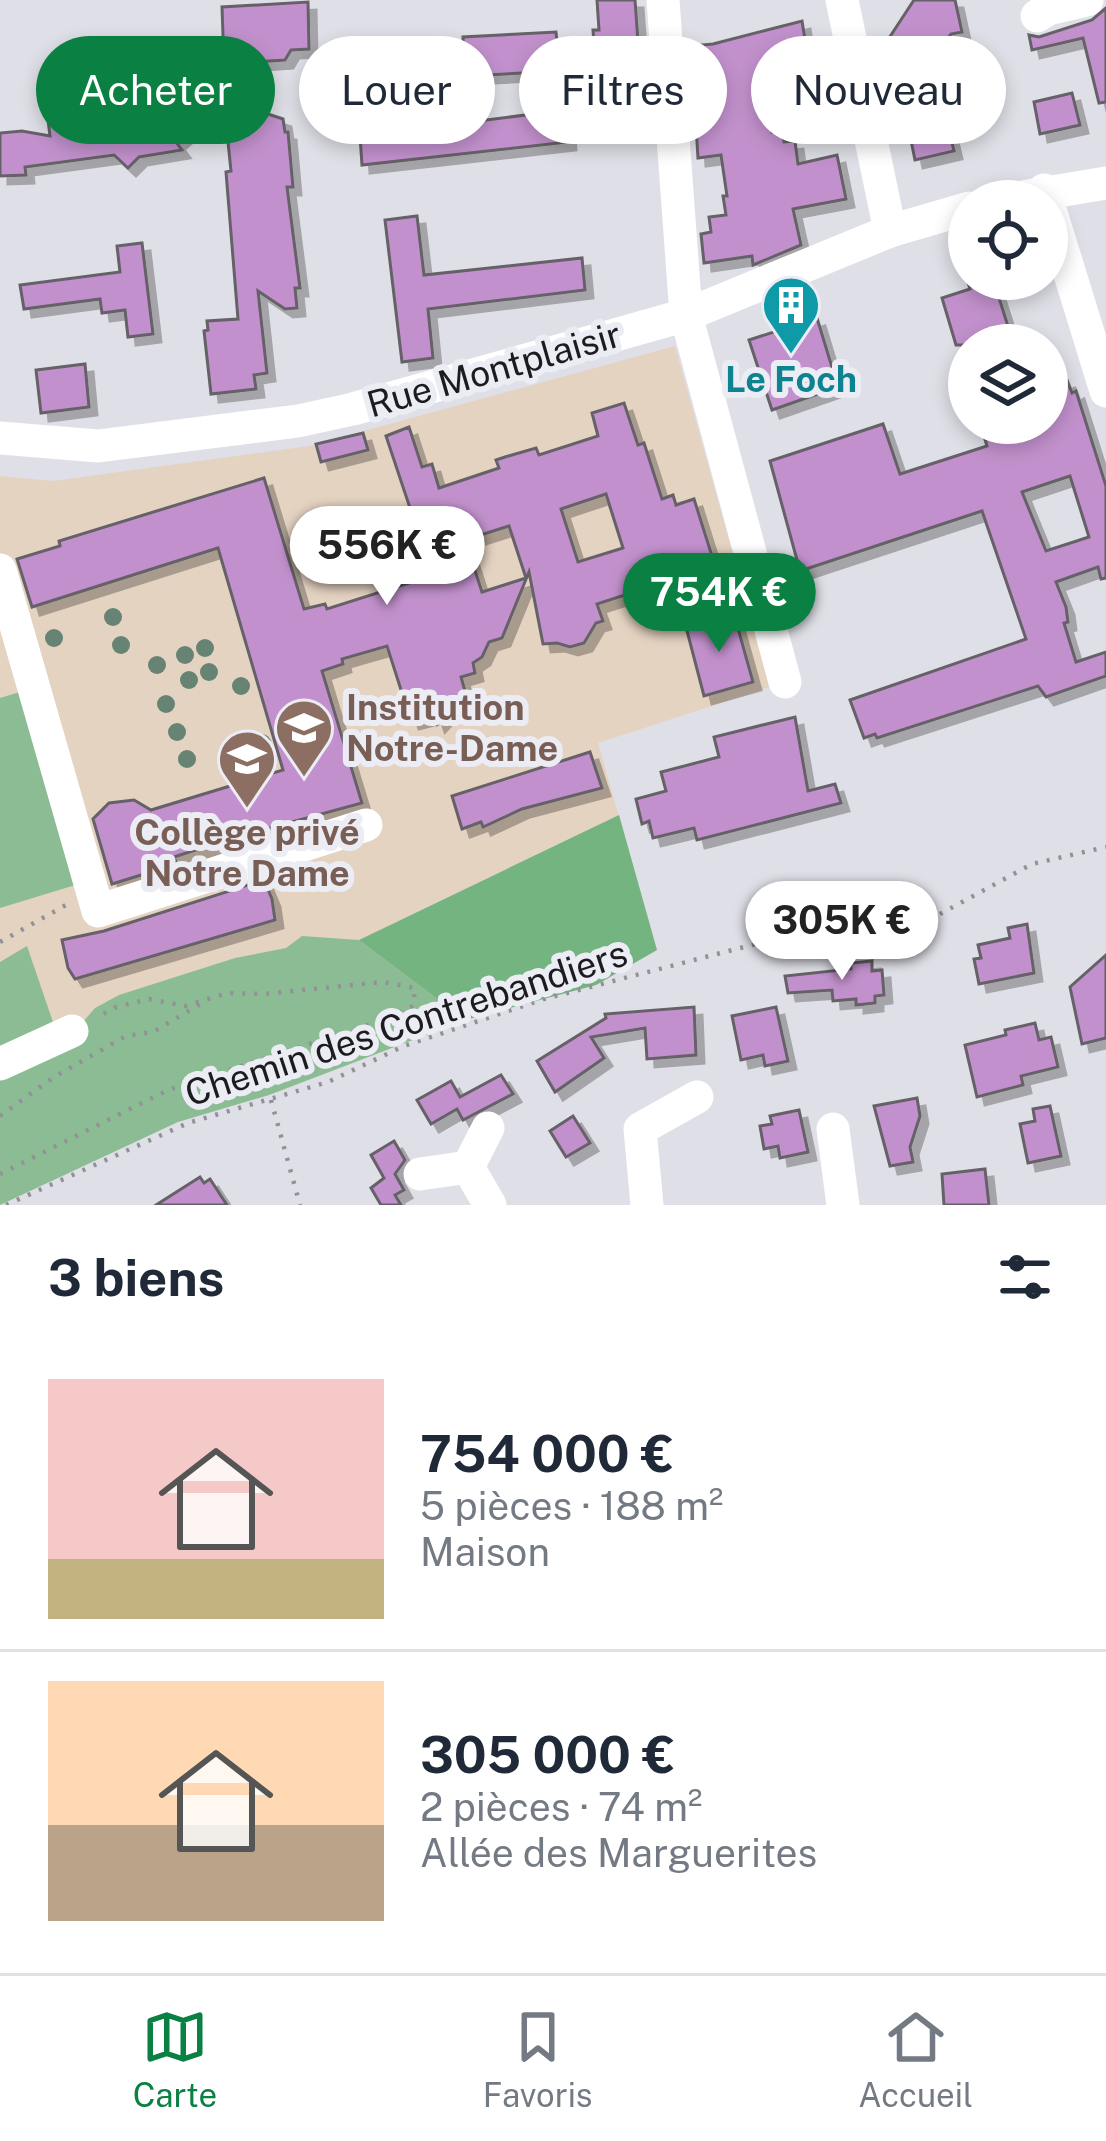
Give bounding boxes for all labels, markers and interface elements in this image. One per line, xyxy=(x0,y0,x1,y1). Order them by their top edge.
chip: Acheter xyxy=(36,36,275,144)
chip: Louer xyxy=(299,36,495,144)
chip: Filtres xyxy=(519,36,727,144)
chip: Nouveau xyxy=(751,36,1006,144)
map controls xyxy=(948,180,1068,444)
button: locate xyxy=(948,180,1068,300)
building icon: Le Foch xyxy=(760,274,822,356)
street label: Rue Montplaisir xyxy=(362,313,626,425)
button: layers xyxy=(948,324,1068,444)
place label: Le Foch xyxy=(725,358,857,400)
pin: 556K € xyxy=(289,506,485,608)
text: 556K € xyxy=(317,522,457,568)
pin: 754K € xyxy=(621,553,817,655)
text: 754K € xyxy=(650,569,788,615)
place label: Institution Notre-Dame xyxy=(346,686,558,769)
school or university icon: Institution Notre-Dame xyxy=(273,697,335,779)
school or university icon: Collège privé Notre Dame xyxy=(216,728,278,810)
place label: Collège privé Notre Dame xyxy=(134,811,360,894)
pin: 305K € xyxy=(744,881,940,983)
text: 305K € xyxy=(772,897,912,943)
street label: Chemin des Contrebandiers xyxy=(180,932,632,1114)
icon: filters xyxy=(992,1244,1058,1310)
text: 3 biens xyxy=(48,1248,224,1307)
text: 754 000 € xyxy=(420,1424,674,1483)
icon: home xyxy=(144,1427,288,1571)
text: 5 pièces · 188 m² xyxy=(420,1483,723,1529)
text: Maison xyxy=(420,1529,550,1575)
text: 305 000 € xyxy=(420,1725,676,1784)
icon: home xyxy=(144,1729,288,1873)
text: 2 pièces · 74 m² xyxy=(420,1784,702,1830)
text: Allée des Marguerites xyxy=(420,1830,817,1876)
tab: Carte xyxy=(133,2004,217,2114)
tab: Favoris xyxy=(483,2004,593,2114)
tab: Accueil xyxy=(858,2004,973,2114)

